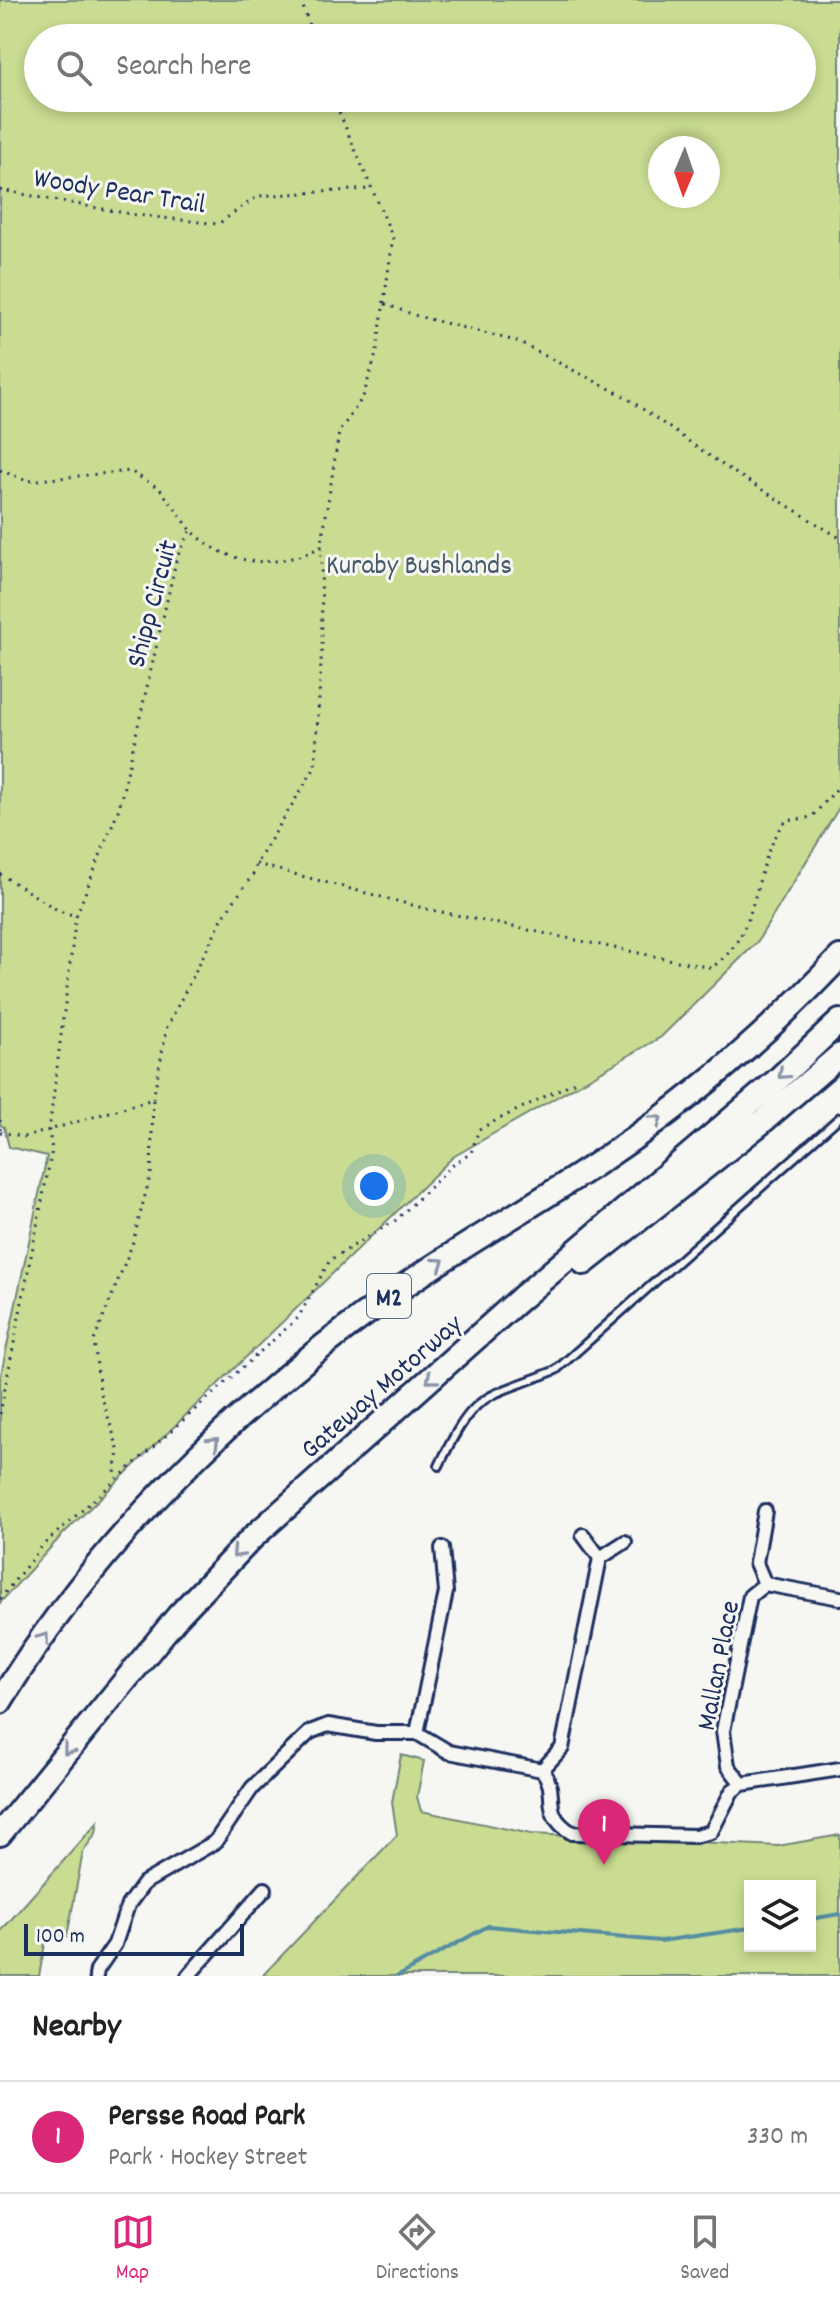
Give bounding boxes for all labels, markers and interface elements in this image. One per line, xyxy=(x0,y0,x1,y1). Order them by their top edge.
search box xyxy=(24,24,816,112)
icon: search xyxy=(52,46,96,90)
text: Search here xyxy=(116,47,252,90)
north arrow xyxy=(648,136,720,208)
street label: Woody Pear Trail xyxy=(30,161,208,227)
street label: Shipp Circuit xyxy=(119,536,191,673)
park label: Kuraby Bushlands xyxy=(326,548,512,588)
one-way arrow xyxy=(778,1065,793,1079)
one-way arrow xyxy=(648,1116,662,1130)
your location xyxy=(354,1166,394,1206)
one-way arrow xyxy=(431,1257,445,1272)
road number: M2 xyxy=(367,1274,411,1318)
street label: Gateway Motorway xyxy=(293,1307,474,1471)
one-way arrow xyxy=(425,1369,440,1384)
one-way arrow xyxy=(205,1436,219,1451)
one-way arrow xyxy=(232,1544,247,1558)
street label: Mallan Place xyxy=(689,1598,753,1734)
one-way arrow xyxy=(34,1632,49,1646)
one-way arrow xyxy=(63,1741,78,1755)
pin: 1 xyxy=(578,1799,630,1865)
map controls xyxy=(744,1880,816,1952)
button: layers xyxy=(744,1880,816,1952)
scale bar xyxy=(24,1920,244,1956)
text: 100 m xyxy=(36,1922,85,1953)
text: Nearby xyxy=(32,2004,121,2053)
text: Persse Road Park xyxy=(108,2097,305,2140)
text: 1 xyxy=(55,2119,61,2156)
text: 330 m xyxy=(747,2119,808,2156)
text: Park · Hockey Street xyxy=(108,2140,307,2177)
tab: Map xyxy=(111,2210,155,2289)
tab: Directions xyxy=(376,2210,459,2289)
tab: Saved xyxy=(680,2210,729,2289)

